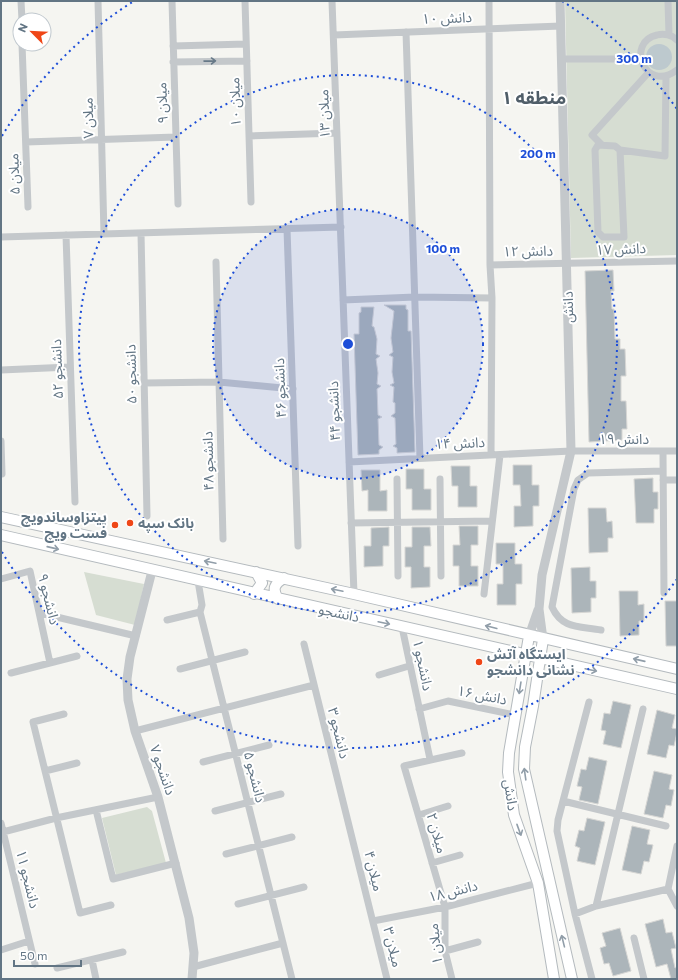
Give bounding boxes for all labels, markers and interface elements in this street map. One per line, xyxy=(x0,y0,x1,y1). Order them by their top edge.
street label: دانش ۱۰ xyxy=(422,8,473,28)
north arrow xyxy=(12,12,52,52)
text: N xyxy=(15,21,30,34)
text: 300 m xyxy=(616,51,652,65)
one-way arrow xyxy=(203,57,216,65)
street label: میلان ۱۰ xyxy=(225,77,245,127)
street label: میلان ۹ xyxy=(152,82,172,124)
district label: منطقه ۱ xyxy=(502,86,566,108)
street label: میلان ۱۳ xyxy=(314,89,334,139)
street label: میلان ۷ xyxy=(79,97,97,139)
text: 200 m xyxy=(520,146,556,160)
street label: میلان ۵ xyxy=(4,153,24,195)
street label: دانش ۱۷ xyxy=(596,239,647,259)
text: 100 m xyxy=(426,241,460,255)
street label: دانش ۱۲ xyxy=(503,242,554,260)
street label: دانش xyxy=(559,291,577,323)
centre of rings xyxy=(341,337,355,351)
street label: دانشجو ۵۲ xyxy=(47,338,67,399)
street label: دانشجو ۵۰ xyxy=(121,344,141,404)
street label: دانشجو ۴۶ xyxy=(270,357,290,418)
street label: دانشجو ۴۴ xyxy=(324,380,344,441)
street label: دانش ۱۹ xyxy=(599,430,649,448)
street label: دانشجو ۴۸ xyxy=(198,431,218,491)
street label: دانش ۱۴ xyxy=(435,433,486,453)
place label: پیتزاوساندویچ فست ویچ xyxy=(21,508,107,543)
place label: بانک سپه xyxy=(138,514,194,533)
marker: بانک سپه xyxy=(125,518,135,528)
marker: پیتزاوساندویچ فست ویچ xyxy=(110,520,120,530)
one-way arrow xyxy=(46,544,59,552)
one-way arrow xyxy=(204,557,217,565)
street label: دانشجو ۹ xyxy=(34,572,64,627)
one-way arrow xyxy=(331,585,344,593)
street label: دانشجو xyxy=(317,600,361,626)
one-way arrow xyxy=(377,619,390,627)
one-way arrow xyxy=(485,622,498,630)
street label: دانشجو ۱ xyxy=(409,638,437,693)
place label: ایستگاه آتش نشانی دانشجو xyxy=(487,645,575,678)
one-way arrow xyxy=(633,656,646,664)
marker: ایستگاه آتش نشانی دانشجو xyxy=(474,657,484,667)
one-way arrow xyxy=(584,666,597,674)
street label: دانش ۱۶ xyxy=(456,681,509,709)
one-way arrow xyxy=(516,681,524,694)
street label: دانشجو ۳ xyxy=(324,706,354,761)
street label: دانشجو ۷ xyxy=(146,743,180,798)
street label: دانشجو ۵ xyxy=(240,750,270,805)
one-way arrow xyxy=(521,767,529,780)
street label: دانش xyxy=(500,778,522,812)
street label: میلان ۲ xyxy=(423,811,451,855)
one-way arrow xyxy=(516,823,523,836)
street label: دانشجو ۱۱ xyxy=(12,848,44,911)
street label: میلان ۴ xyxy=(360,849,388,893)
street label: دانش ۱۸ xyxy=(426,876,480,906)
street label: میلان ۱ xyxy=(424,923,446,965)
street label: میلان ۳ xyxy=(379,925,407,969)
one-way arrow xyxy=(559,935,567,948)
scale bar xyxy=(14,942,81,968)
text: 50 m xyxy=(20,948,48,962)

